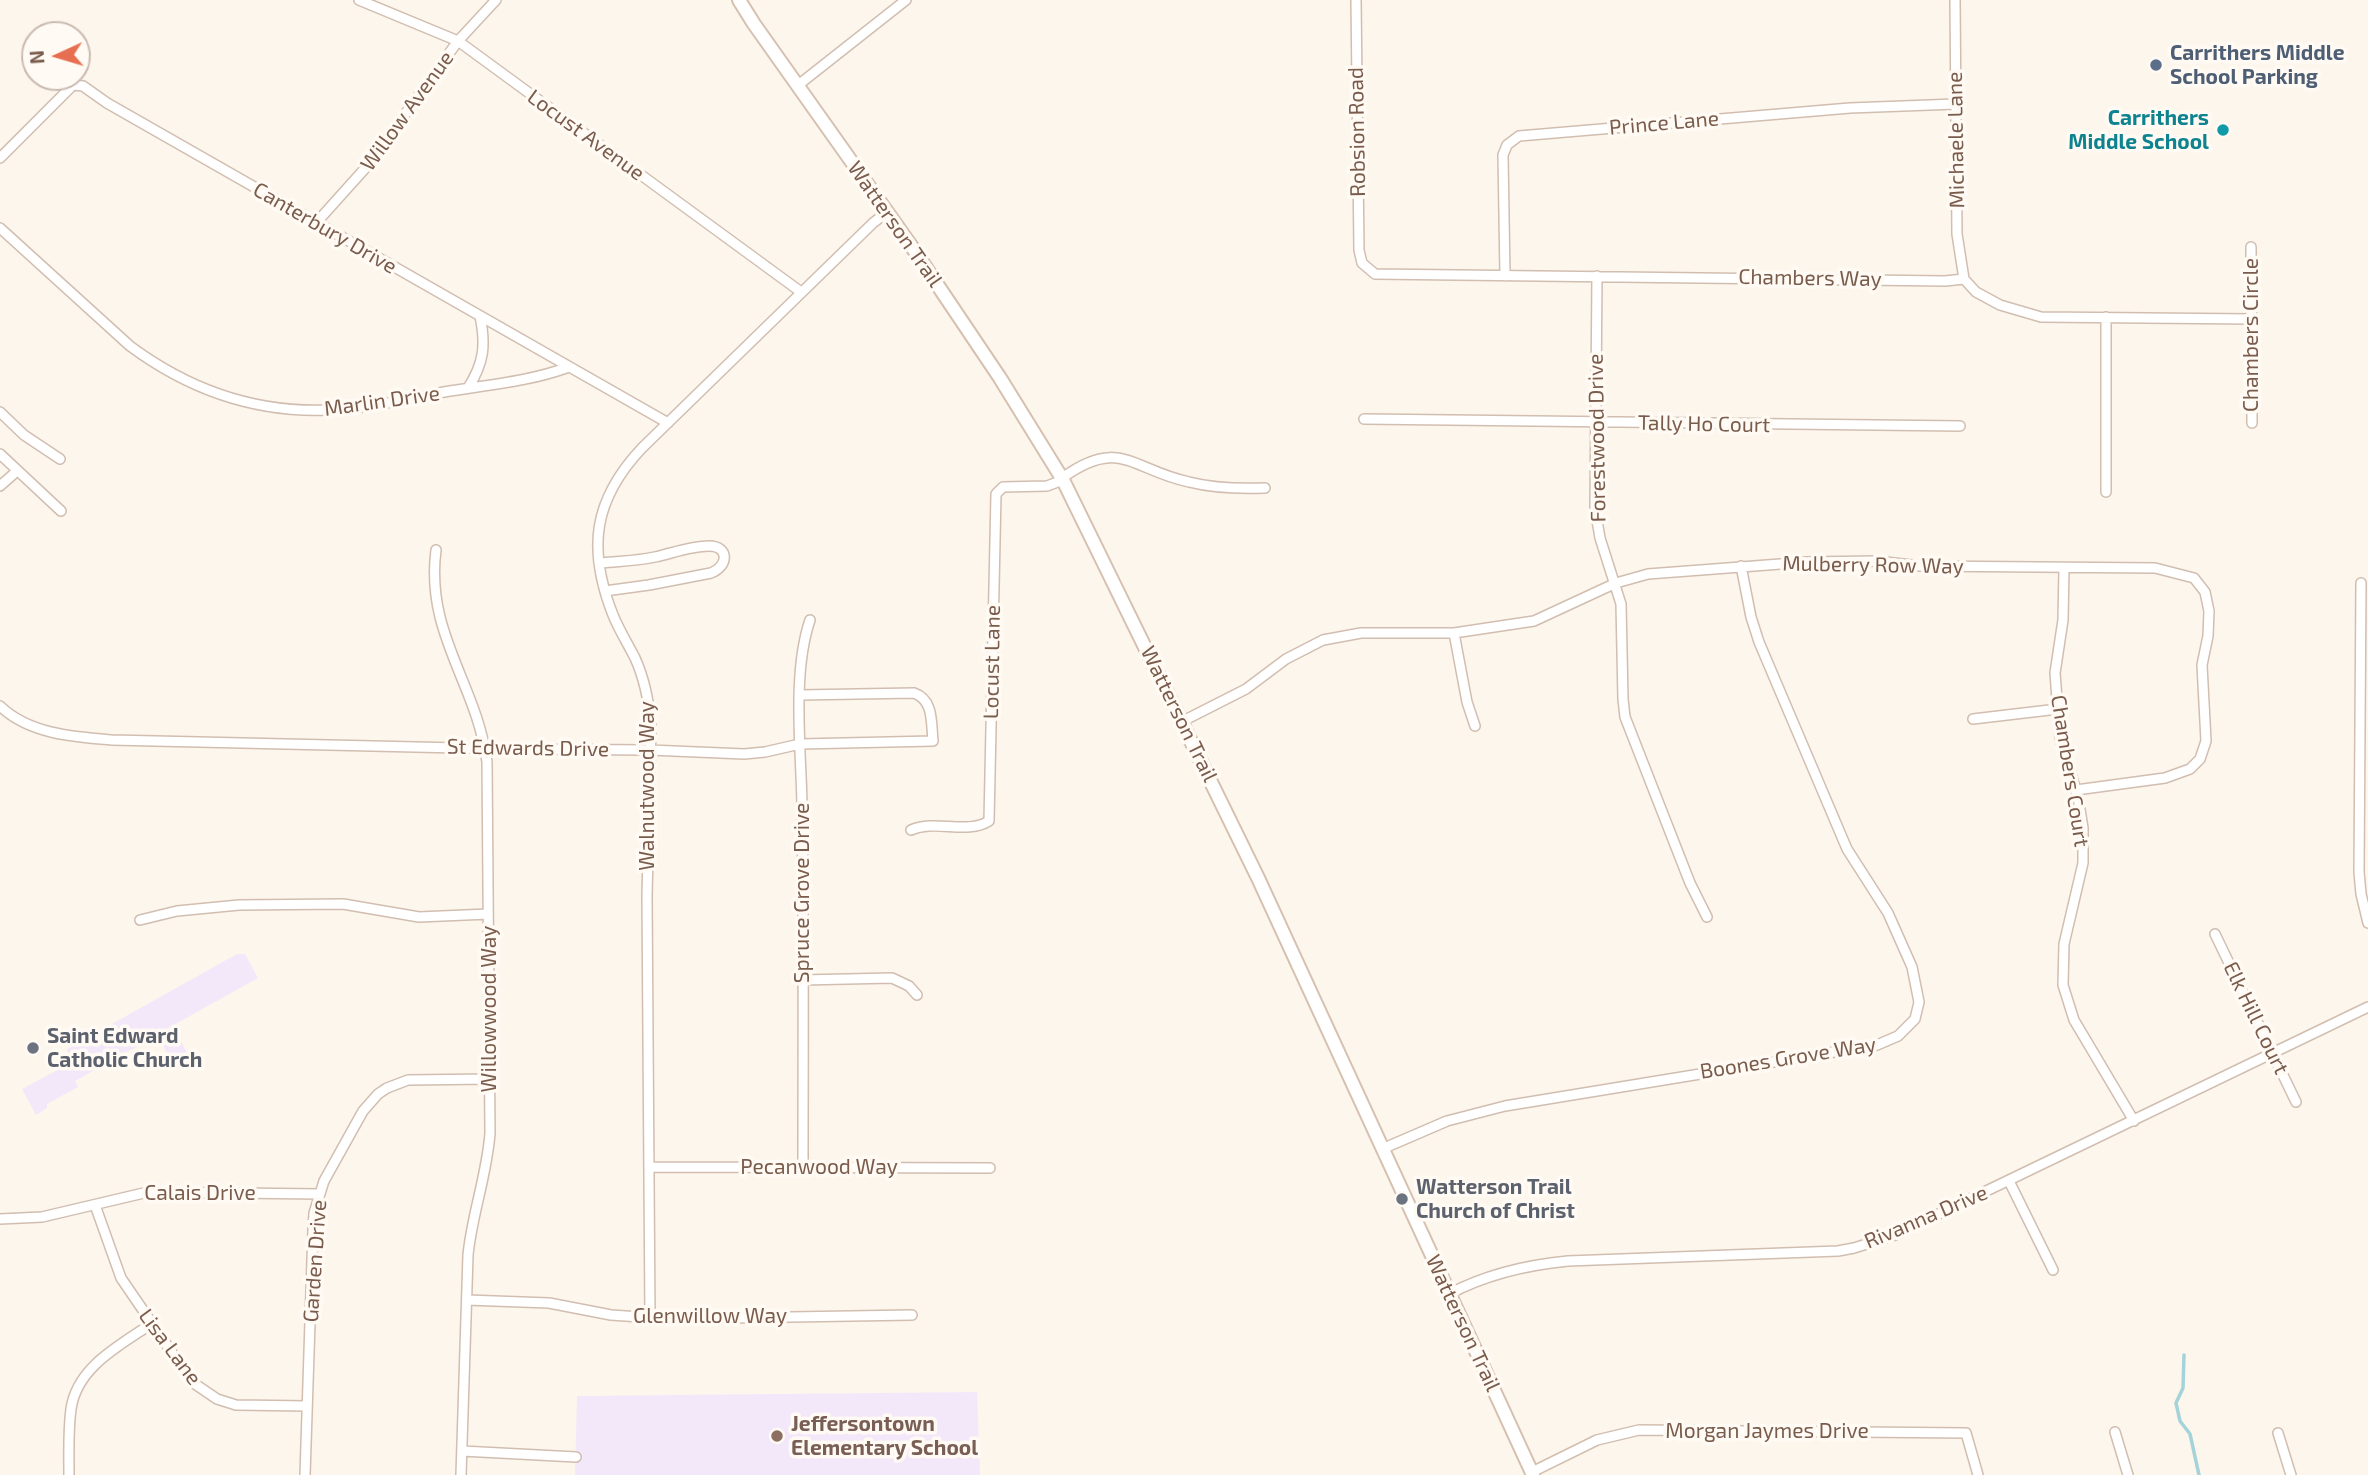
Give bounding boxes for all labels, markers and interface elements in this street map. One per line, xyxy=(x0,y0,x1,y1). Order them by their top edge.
north arrow xyxy=(21,21,91,91)
place label: Carrithers Middle School Parking xyxy=(2170,40,2345,90)
street label: Willow Avenue xyxy=(355,46,459,176)
text: N xyxy=(25,50,48,65)
marker: Carrithers Middle School Parking xyxy=(2148,57,2164,73)
street label: Robsion Road xyxy=(1343,67,1371,197)
street label: Michaele Lane xyxy=(1942,71,1970,209)
street label: Locust Avenue xyxy=(523,84,649,186)
place label: Carrithers Middle School xyxy=(2068,105,2209,155)
street label: Prince Lane xyxy=(1608,106,1720,140)
marker: Carrithers Middle School xyxy=(2215,122,2231,138)
street label: Watterson Trail xyxy=(842,156,948,292)
street label: Canterbury Drive xyxy=(249,177,401,279)
street label: Chambers Circle xyxy=(2238,258,2264,412)
street label: Chambers Way xyxy=(1738,264,1882,292)
street label: Forestwood Drive xyxy=(1583,353,1611,523)
street label: Marlin Drive xyxy=(323,380,441,422)
street label: Tally Ho Court xyxy=(1638,410,1770,438)
street label: Mulberry Row Way xyxy=(1782,551,1964,579)
street label: Locust Lane xyxy=(978,605,1006,719)
street label: Watterson Trail xyxy=(1135,642,1223,786)
street label: Chambers Court xyxy=(2046,693,2094,849)
street label: Walnutwood Way xyxy=(634,701,660,871)
street label: St Edwards Drive xyxy=(447,734,609,762)
street label: Spruce Grove Drive xyxy=(789,803,815,983)
street label: Willowwood Way xyxy=(476,926,502,1092)
street label: Elk Hill Court xyxy=(2218,958,2294,1078)
place label: Saint Edward Catholic Church xyxy=(47,1023,202,1073)
street label: Boones Grove Way xyxy=(1698,1032,1878,1084)
marker: Saint Edward Catholic Church xyxy=(25,1040,41,1056)
street label: Pecanwood Way xyxy=(740,1154,898,1180)
place label: Watterson Trail Church of Christ xyxy=(1416,1174,1575,1224)
street label: Calais Drive xyxy=(144,1180,256,1206)
street label: Rivanna Drive xyxy=(1861,1180,1991,1254)
marker: Watterson Trail Church of Christ xyxy=(1394,1191,1410,1207)
street label: Garden Drive xyxy=(298,1199,332,1323)
street label: Watterson Trail xyxy=(1420,1251,1506,1395)
street label: Glenwillow Way xyxy=(633,1303,787,1329)
street label: Lisa Lane xyxy=(133,1304,207,1390)
place label: Jeffersontown Elementary School xyxy=(791,1411,978,1461)
street label: Morgan Jaymes Drive xyxy=(1665,1418,1869,1444)
marker: Jeffersontown Elementary School xyxy=(769,1428,785,1444)

